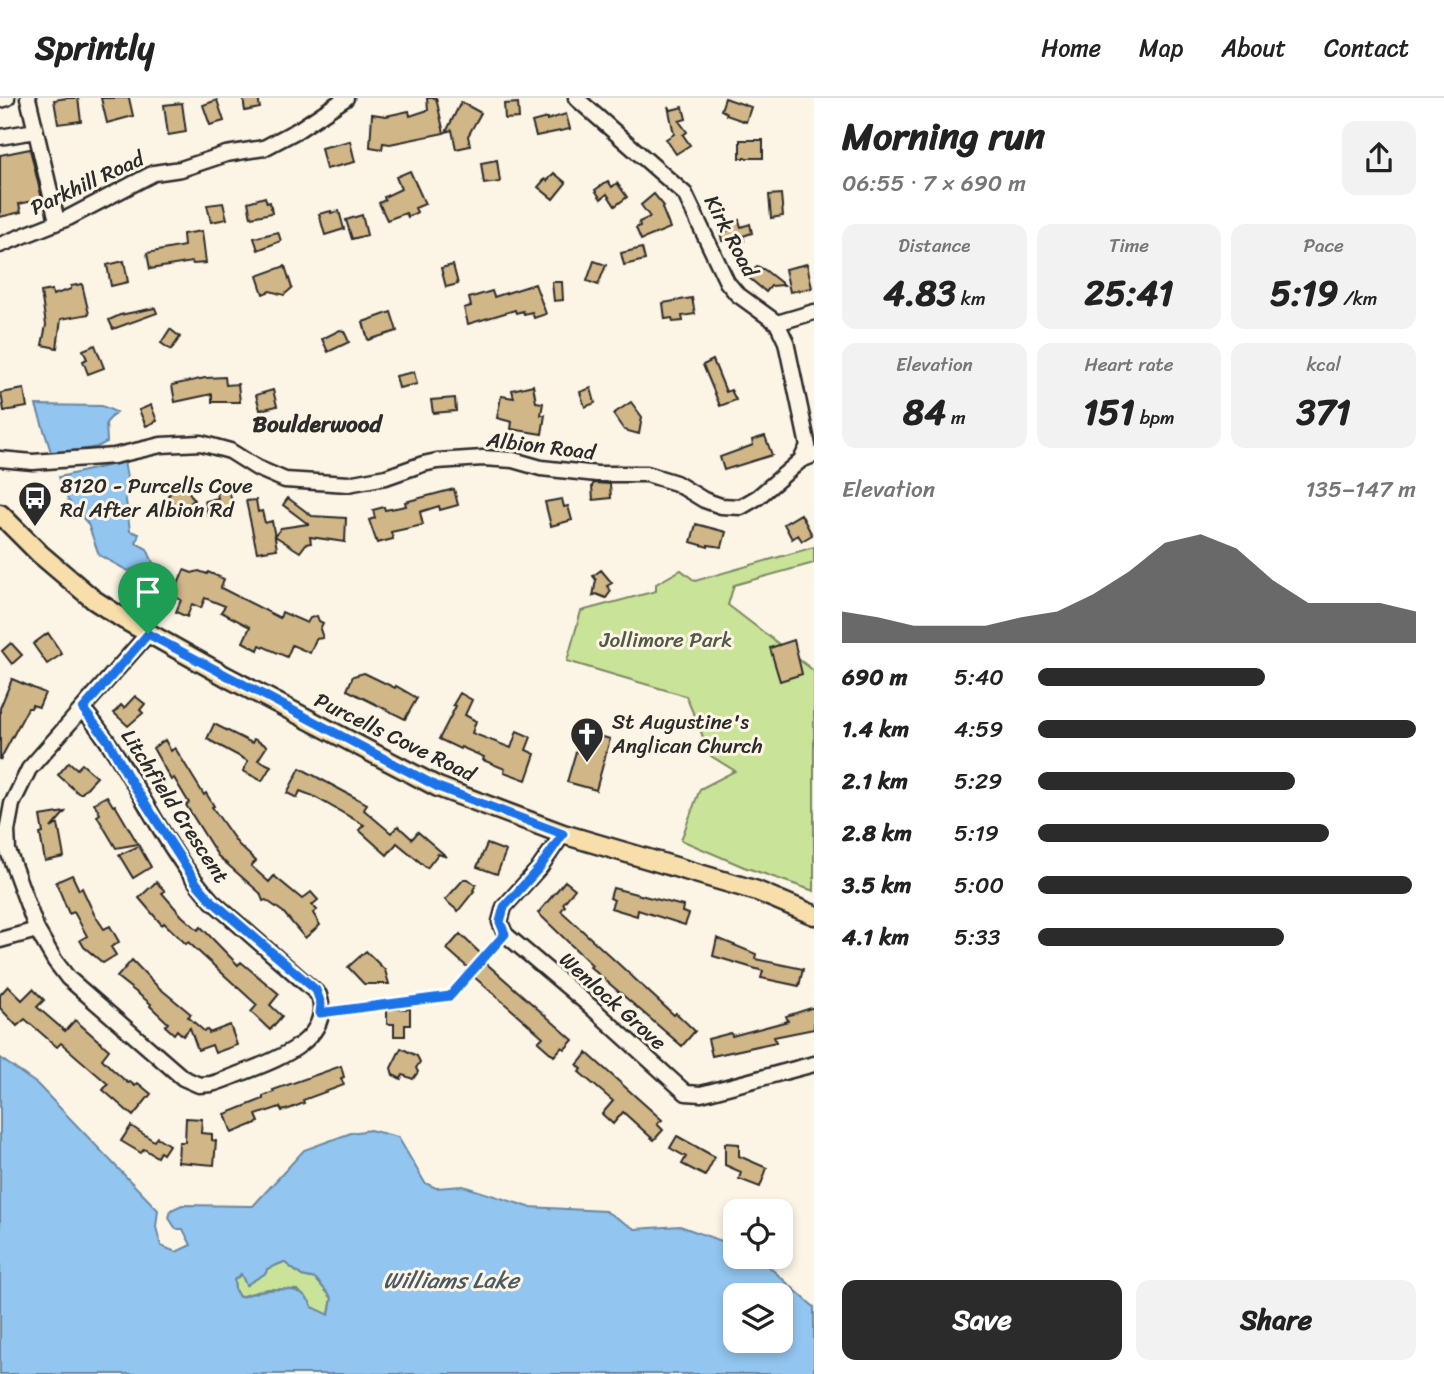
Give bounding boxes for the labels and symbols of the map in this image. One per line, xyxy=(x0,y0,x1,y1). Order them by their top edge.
street label: Parkhill Road xyxy=(24,139,152,226)
street label: Kirk Road xyxy=(693,188,770,286)
district label: Boulderwood xyxy=(252,404,383,445)
street label: Albion Road xyxy=(484,420,599,472)
place label: 8120 - Purcells Cove Rd After Albion Rd xyxy=(60,467,253,529)
bus stop icon: 8120 - Purcells Cove Rd After Albion Rd xyxy=(16,479,54,528)
pin xyxy=(118,562,178,634)
park label: Jollimore Park xyxy=(599,621,732,659)
street label: Purcells Cove Road xyxy=(308,681,484,793)
place label: St Augustine's Anglican Church xyxy=(611,703,763,765)
church icon: St Augustine's Anglican Church xyxy=(568,715,606,764)
street label: Litchfield Crescent xyxy=(110,721,240,891)
street label: Wenlock Grove xyxy=(550,942,676,1060)
water label: Williams Lake xyxy=(383,1260,521,1301)

